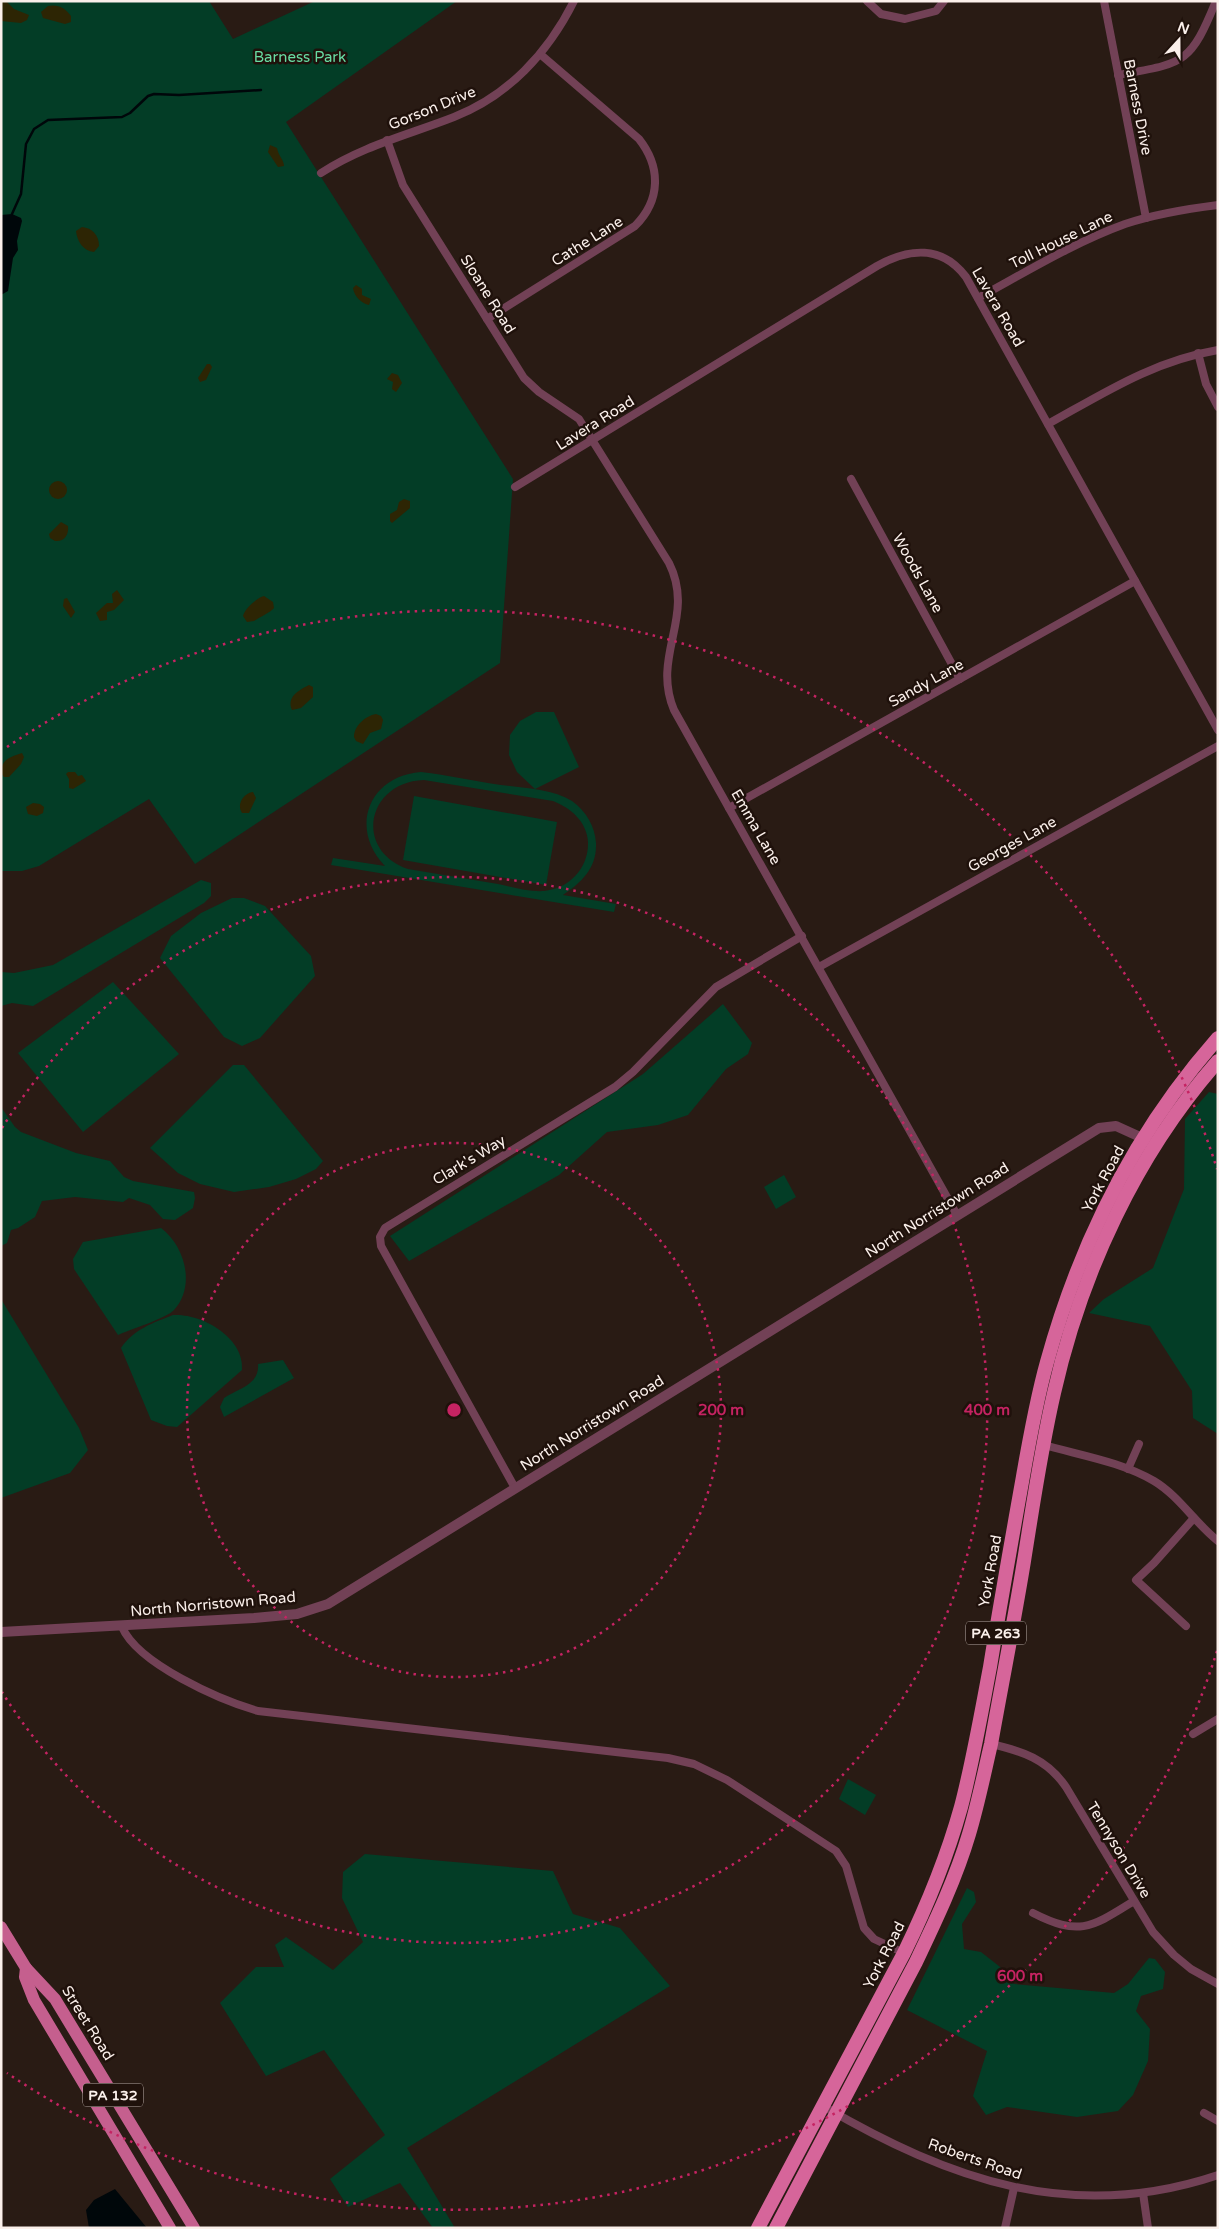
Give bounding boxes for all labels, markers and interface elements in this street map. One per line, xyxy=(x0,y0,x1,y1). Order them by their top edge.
north arrow xyxy=(1154,15,1204,65)
text: N xyxy=(1175,18,1192,38)
park label: Barness Park xyxy=(254,48,346,66)
street label: Barness Drive xyxy=(1120,57,1156,157)
street label: Gorson Drive xyxy=(386,82,478,134)
street label: Toll House Lane xyxy=(1007,207,1115,273)
street label: Cathe Lane xyxy=(548,212,626,270)
street label: Sloane Road xyxy=(457,251,519,337)
street label: Lavera Road xyxy=(968,264,1028,350)
street label: Lavera Road xyxy=(552,392,638,454)
street label: Woods Lane xyxy=(889,530,947,616)
street label: Sandy Lane xyxy=(885,655,967,711)
street label: Emma Lane xyxy=(727,786,785,868)
street label: Georges Lane xyxy=(965,812,1059,876)
street label: Clark's Way xyxy=(429,1131,509,1189)
street label: York Road xyxy=(1078,1142,1128,1216)
street label: North Norristown Road xyxy=(862,1158,1012,1262)
street label: North Norristown Road xyxy=(517,1371,667,1475)
centre of rings xyxy=(445,1401,463,1419)
text: 200 m xyxy=(698,1401,744,1419)
text: 400 m xyxy=(964,1401,1010,1419)
street label: York Road xyxy=(975,1533,1005,1609)
street label: North Norristown Road xyxy=(130,1588,296,1620)
road number: PA 263 xyxy=(966,1622,1026,1645)
street label: Tennyson Drive xyxy=(1083,1799,1155,1901)
street label: York Road xyxy=(859,1918,909,1992)
text: 600 m xyxy=(997,1967,1043,1985)
street label: Street Road xyxy=(58,1982,118,2064)
road number: PA 132 xyxy=(83,2084,143,2106)
street label: Roberts Road xyxy=(926,2135,1024,2183)

